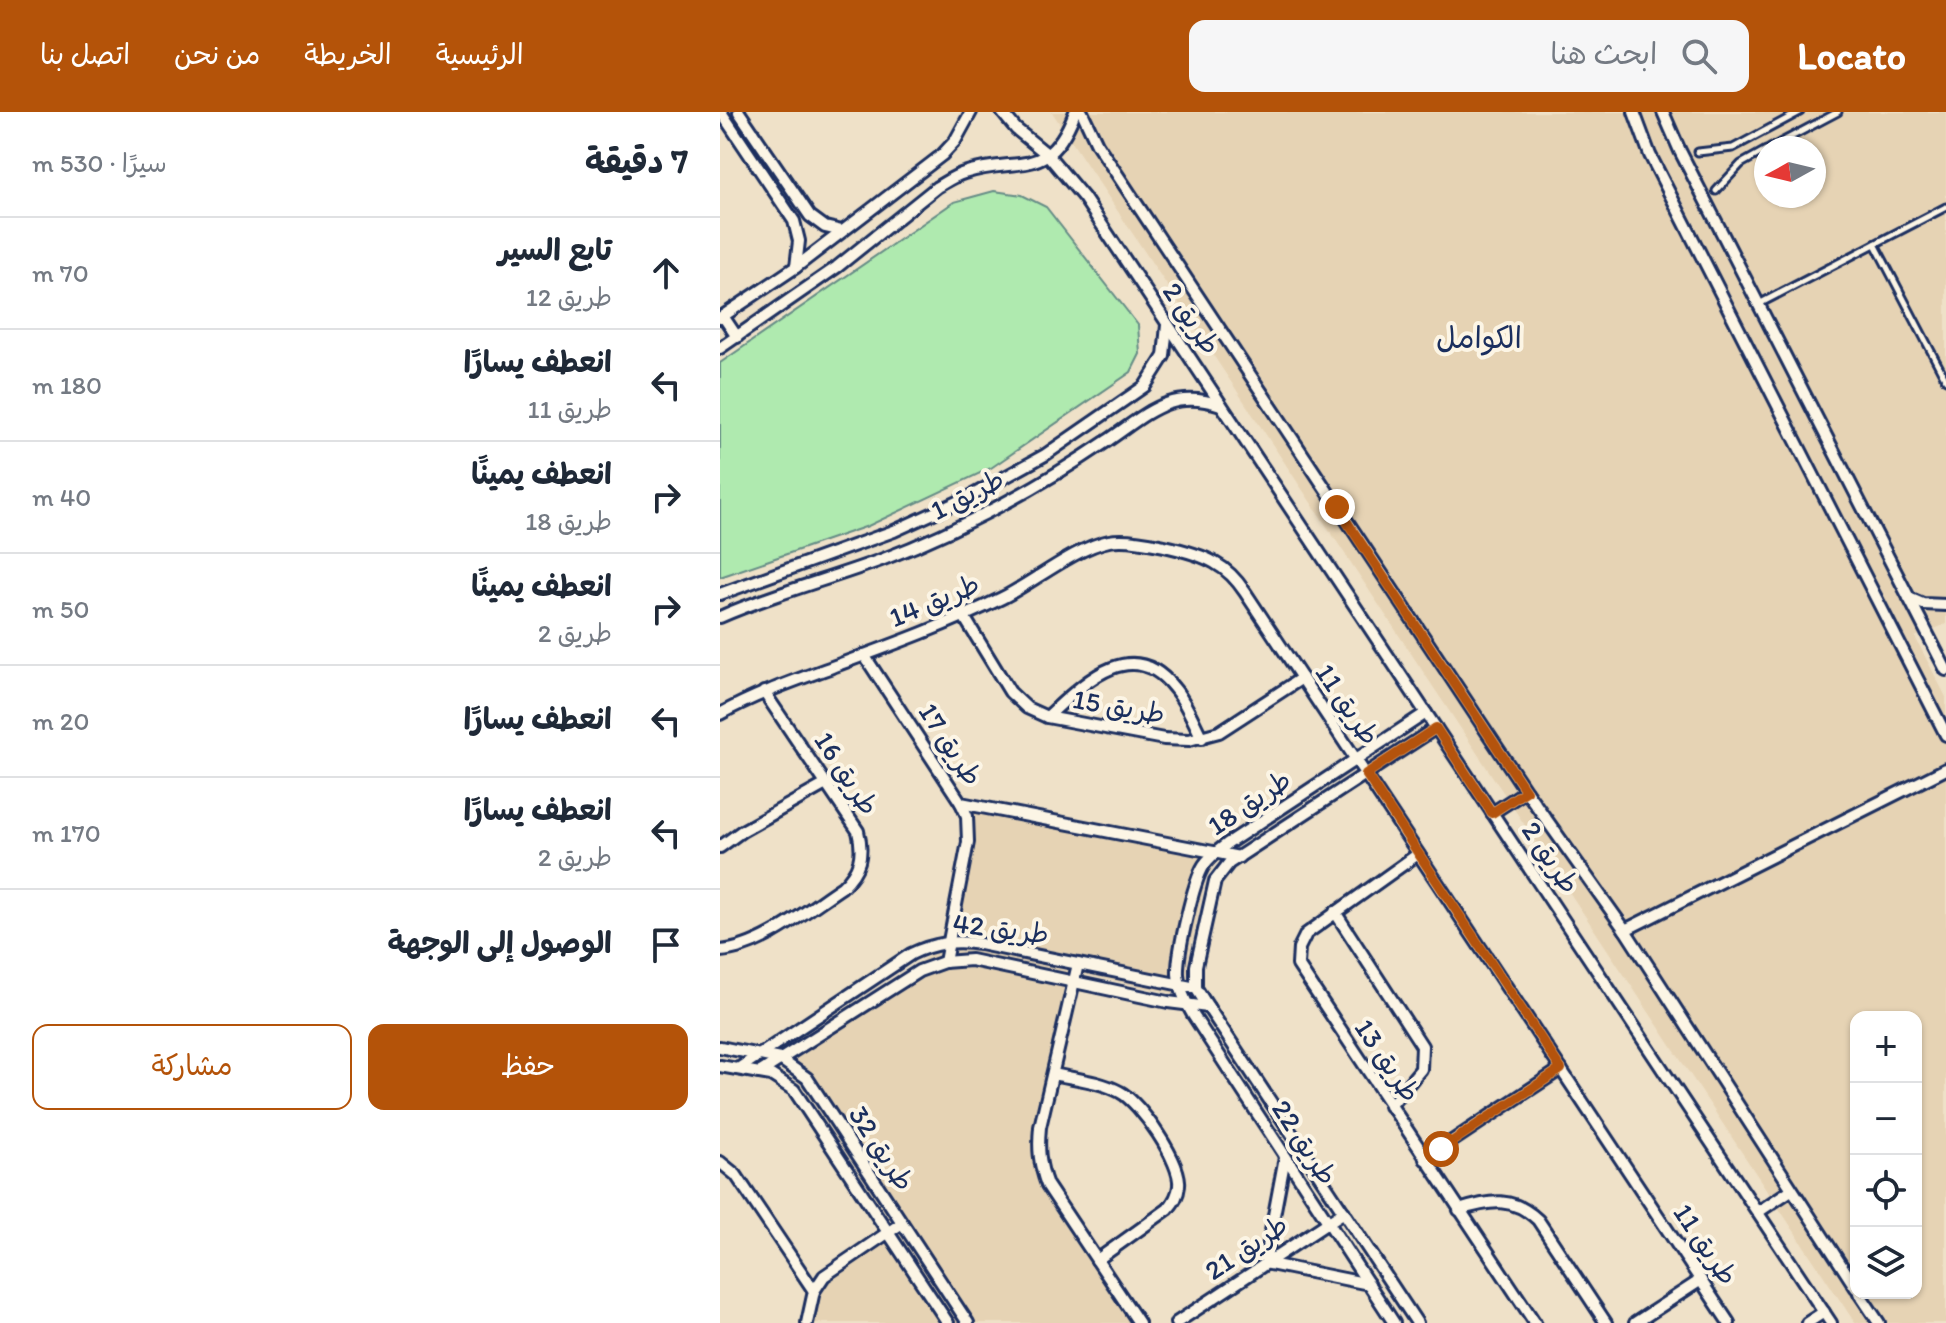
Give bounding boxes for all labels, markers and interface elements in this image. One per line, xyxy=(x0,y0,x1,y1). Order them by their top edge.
search box xyxy=(1189,20,1749,92)
text: Locato xyxy=(1797,33,1906,79)
icon: search xyxy=(1677,34,1721,78)
text: ابحث هنا xyxy=(1550,35,1657,72)
text: اتصل بنا xyxy=(40,37,130,71)
text: من نحن xyxy=(174,37,260,71)
text: الخريطة xyxy=(304,37,392,71)
text: الرئيسية xyxy=(436,37,524,71)
north arrow xyxy=(1754,136,1826,208)
text: 7 دقيقة xyxy=(585,141,688,182)
text: سيرًا · 530 m xyxy=(32,147,167,179)
text: تابع السير xyxy=(498,231,612,268)
icon: ahead xyxy=(644,251,688,295)
text: 70 m xyxy=(32,257,89,289)
street label: طريق 2 xyxy=(1156,275,1228,361)
text: طريق 12 xyxy=(526,281,612,313)
district label: الكوامل xyxy=(1436,319,1522,356)
text: انعطف يسارًا xyxy=(463,343,612,380)
icon: left xyxy=(644,363,688,407)
text: 180 m xyxy=(32,369,102,401)
text: طريق 11 xyxy=(527,393,612,425)
text: انعطف يمينًا xyxy=(471,455,612,492)
street label: طريق 1 xyxy=(924,461,1010,527)
icon: right xyxy=(644,475,688,519)
text: 40 m xyxy=(32,481,91,513)
route end xyxy=(1319,489,1355,525)
text: طريق 18 xyxy=(525,505,612,537)
street label: طريق 14 xyxy=(884,566,984,634)
text: انعطف يمينًا xyxy=(471,567,612,604)
icon: right xyxy=(644,587,688,631)
text: 50 m xyxy=(32,593,89,625)
text: طريق 2 xyxy=(538,617,612,649)
street label: طريق 11 xyxy=(1308,657,1388,751)
street label: طريق 15 xyxy=(1070,681,1168,731)
street label: طريق 17 xyxy=(912,696,990,792)
icon: left xyxy=(644,699,688,743)
text: انعطف يسارًا xyxy=(463,700,612,737)
text: 20 m xyxy=(32,705,89,737)
street label: طريق 16 xyxy=(807,725,887,821)
street label: طريق 18 xyxy=(1201,762,1297,842)
text: انعطف يسارًا xyxy=(463,791,612,828)
icon: left xyxy=(644,811,688,855)
street label: طريق 2 xyxy=(1515,814,1587,900)
text: 170 m xyxy=(32,817,101,849)
text: طريق 2 xyxy=(538,841,612,873)
street label: طريق 42 xyxy=(951,905,1051,951)
icon: arrive xyxy=(644,923,688,967)
text: الوصول إلى الوجهة xyxy=(388,924,612,961)
map controls xyxy=(1850,1011,1922,1299)
button: + xyxy=(1850,1011,1922,1083)
street label: طريق 13 xyxy=(1348,1012,1428,1108)
button: مشاركة xyxy=(32,1024,352,1110)
button: حفظ xyxy=(368,1024,688,1110)
button: − xyxy=(1850,1083,1922,1155)
street label: طريق 22 xyxy=(1265,1093,1345,1191)
street label: طريق 32 xyxy=(842,1099,922,1197)
route start xyxy=(1423,1131,1459,1167)
button: locate xyxy=(1850,1155,1922,1227)
street label: طريق 11 xyxy=(1666,1197,1746,1291)
street label: طريق 21 xyxy=(1198,1207,1294,1287)
button: layers xyxy=(1850,1227,1922,1299)

